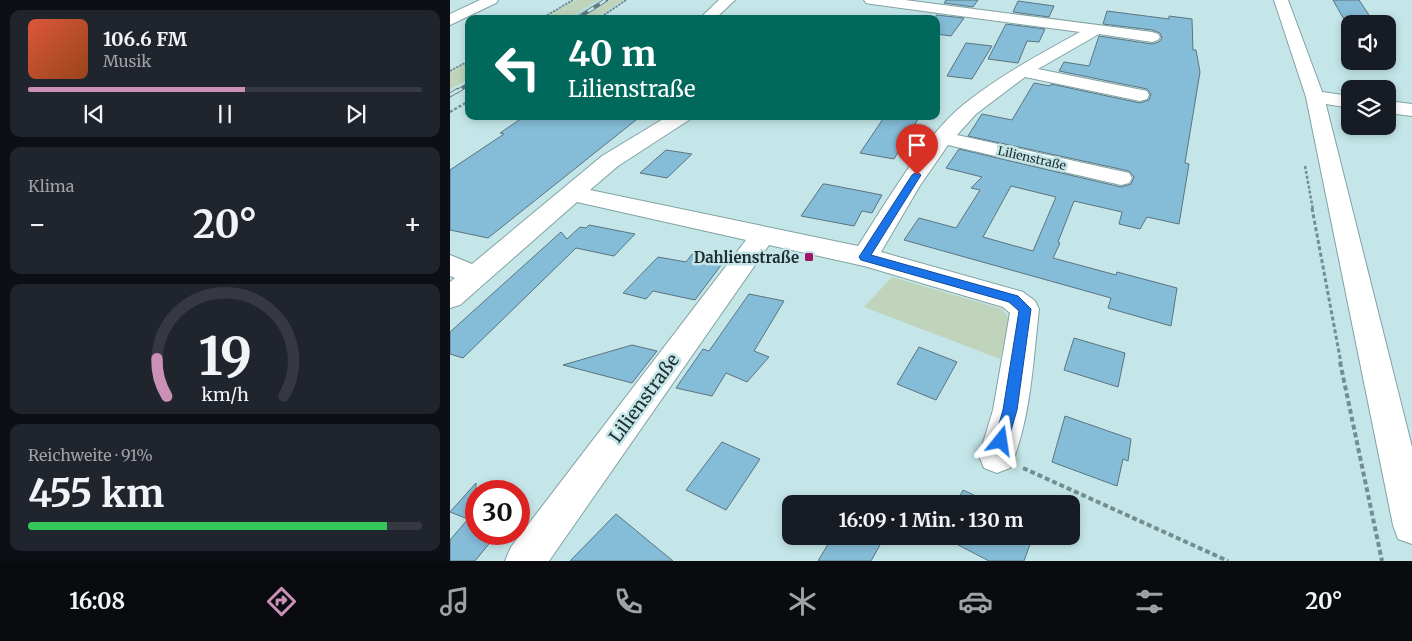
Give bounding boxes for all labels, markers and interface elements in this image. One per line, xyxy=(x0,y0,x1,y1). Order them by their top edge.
map controls xyxy=(1341,15,1396,135)
button: sound xyxy=(1341,15,1396,70)
text: 106.6 FM xyxy=(103,27,187,51)
text: 40 m xyxy=(568,32,656,76)
icon: left xyxy=(485,35,550,100)
text: Musik xyxy=(103,51,151,71)
text: Lilienstraße xyxy=(568,75,696,103)
button: layers xyxy=(1341,80,1396,135)
icon: previous xyxy=(80,100,108,128)
icon: pause xyxy=(211,100,239,128)
icon: next xyxy=(342,100,370,128)
pin xyxy=(896,124,938,175)
icon: arrive xyxy=(903,131,931,159)
street label: Lilienstraße xyxy=(996,143,1068,173)
text: Klima xyxy=(28,176,74,196)
text: 20° xyxy=(193,201,257,248)
text: − xyxy=(28,206,47,242)
text: + xyxy=(403,206,422,242)
place label: Dahlienstraße xyxy=(694,248,799,267)
marker: Dahlienstraße xyxy=(803,251,815,263)
text: 19 xyxy=(198,324,252,389)
street label: Lilienstraße xyxy=(604,349,684,447)
text: km/h xyxy=(201,383,249,406)
position arrow xyxy=(974,414,1026,466)
text: Reichweite · 91% xyxy=(28,445,153,465)
text: 455 km xyxy=(28,470,164,517)
speed limit sign: 30 xyxy=(465,480,530,545)
text: 16:09 · 1 Min. · 130 m xyxy=(839,508,1023,532)
icon: directions xyxy=(264,584,299,619)
icon: music xyxy=(437,584,472,619)
icon: phone xyxy=(611,584,646,619)
icon: climate xyxy=(785,584,820,619)
icon: car xyxy=(958,584,993,619)
icon: filters xyxy=(1132,584,1167,619)
text: 16:08 xyxy=(69,587,125,615)
text: 20° xyxy=(1305,587,1343,615)

